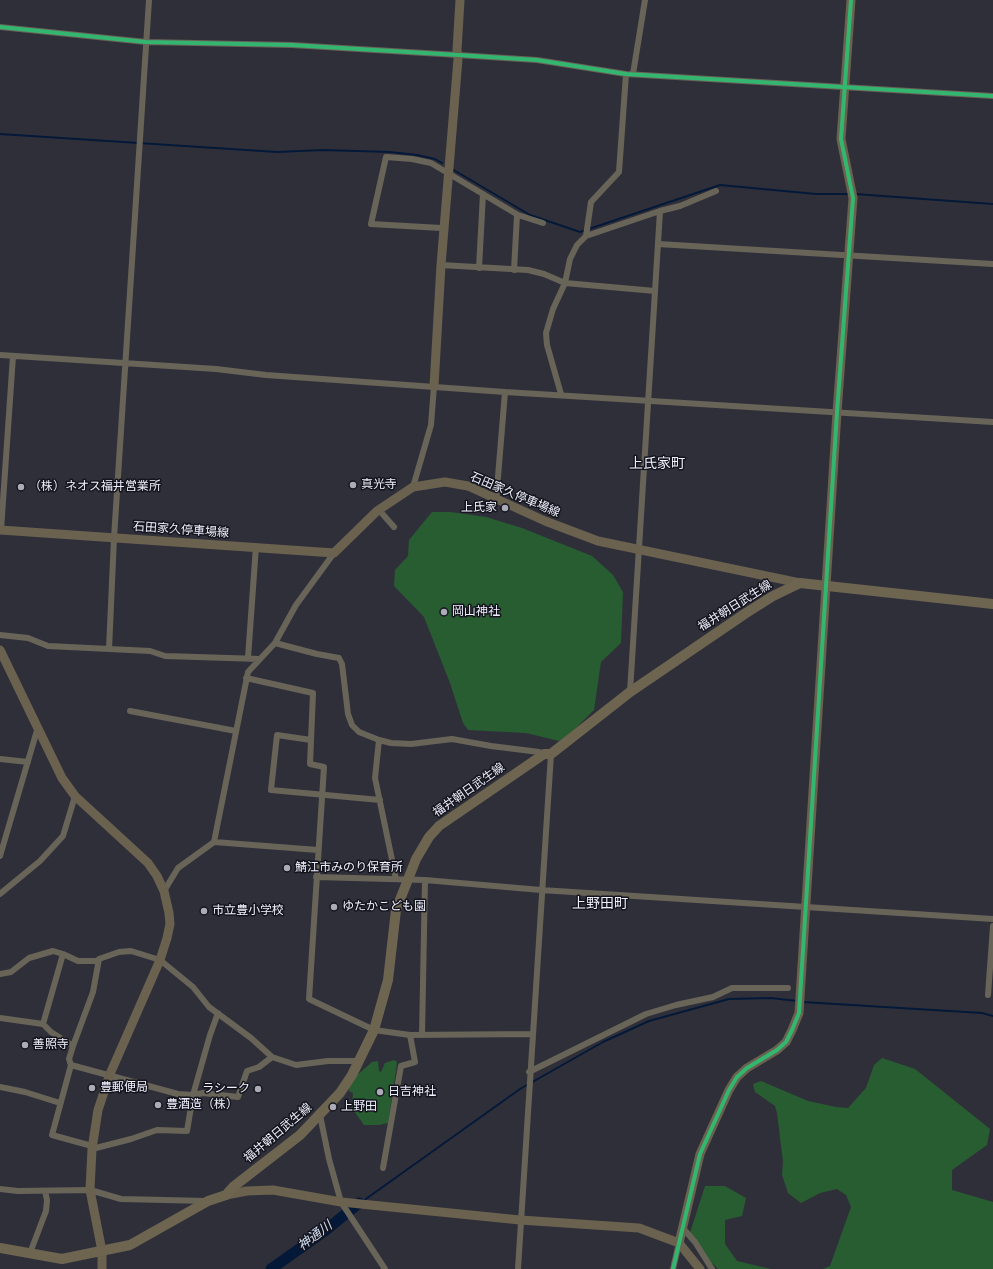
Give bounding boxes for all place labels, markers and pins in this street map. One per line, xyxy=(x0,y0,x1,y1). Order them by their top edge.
place label: 真光寺 xyxy=(361,478,397,492)
place label: （株）ネオス福井営業所 xyxy=(29,480,161,494)
marker: 真光寺 xyxy=(348,480,358,490)
marker: （株）ネオス福井営業所 xyxy=(16,482,26,492)
place label: 上氏家 xyxy=(461,501,497,515)
marker: 上氏家 xyxy=(500,503,510,513)
place label: 岡山神社 xyxy=(452,605,500,619)
marker: 岡山神社 xyxy=(439,607,449,617)
place label: 鯖江市みのり保育所 xyxy=(295,861,403,875)
marker: 鯖江市みのり保育所 xyxy=(282,863,292,873)
place label: ゆたかこども園 xyxy=(342,900,426,914)
marker: ゆたかこども園 xyxy=(329,902,339,912)
place label: 市立豊小学校 xyxy=(212,904,284,918)
marker: 市立豊小学校 xyxy=(199,906,209,916)
place label: 善照寺 xyxy=(33,1038,69,1052)
marker: 善照寺 xyxy=(20,1040,30,1050)
place label: 豊郵便局 xyxy=(100,1081,148,1095)
place label: ラシーク xyxy=(202,1082,250,1096)
marker: 豊郵便局 xyxy=(87,1083,97,1093)
marker: ラシーク xyxy=(253,1084,263,1094)
place label: 日吉神社 xyxy=(388,1085,436,1099)
marker: 日吉神社 xyxy=(375,1087,385,1097)
place label: 豊酒造（株） xyxy=(166,1098,238,1112)
marker: 豊酒造（株） xyxy=(153,1100,163,1110)
place label: 上野田 xyxy=(341,1100,377,1114)
marker: 上野田 xyxy=(328,1102,338,1112)

